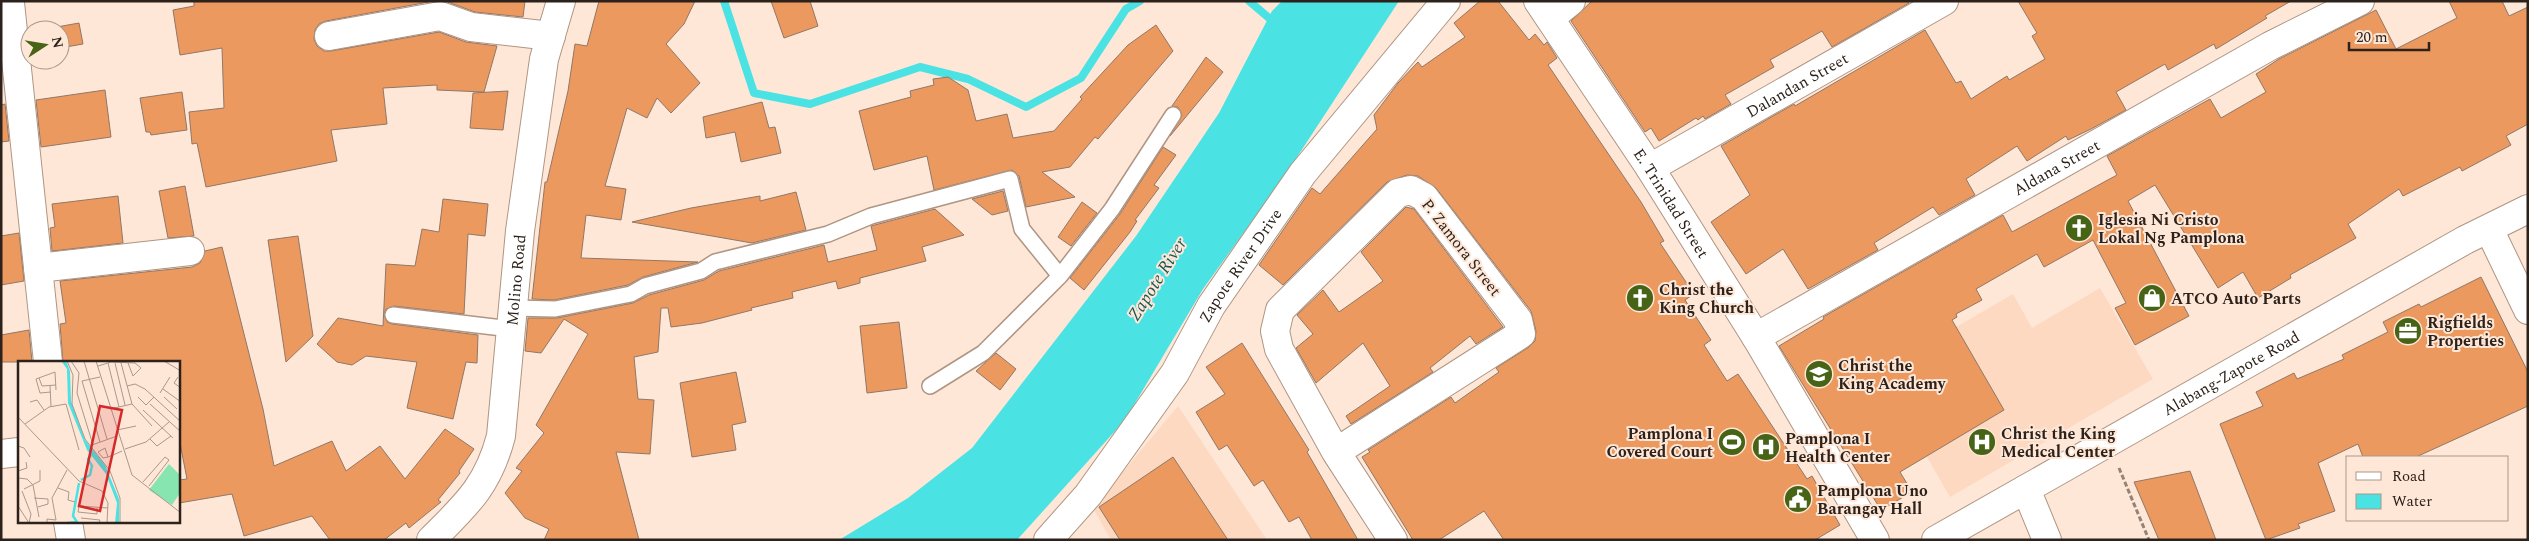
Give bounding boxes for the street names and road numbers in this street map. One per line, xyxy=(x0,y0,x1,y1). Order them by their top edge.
street label: Dalandan Street xyxy=(1742,47,1853,124)
street label: Aldana Street xyxy=(2009,134,2105,202)
street label: E. Trinidad Street xyxy=(1627,143,1715,263)
street label: P. Zamora Street xyxy=(1415,194,1507,302)
street label: Zapote River Drive xyxy=(1193,204,1288,327)
street label: Molino Road xyxy=(500,233,533,327)
street label: Alabang-Zapote Road xyxy=(2158,325,2304,422)

